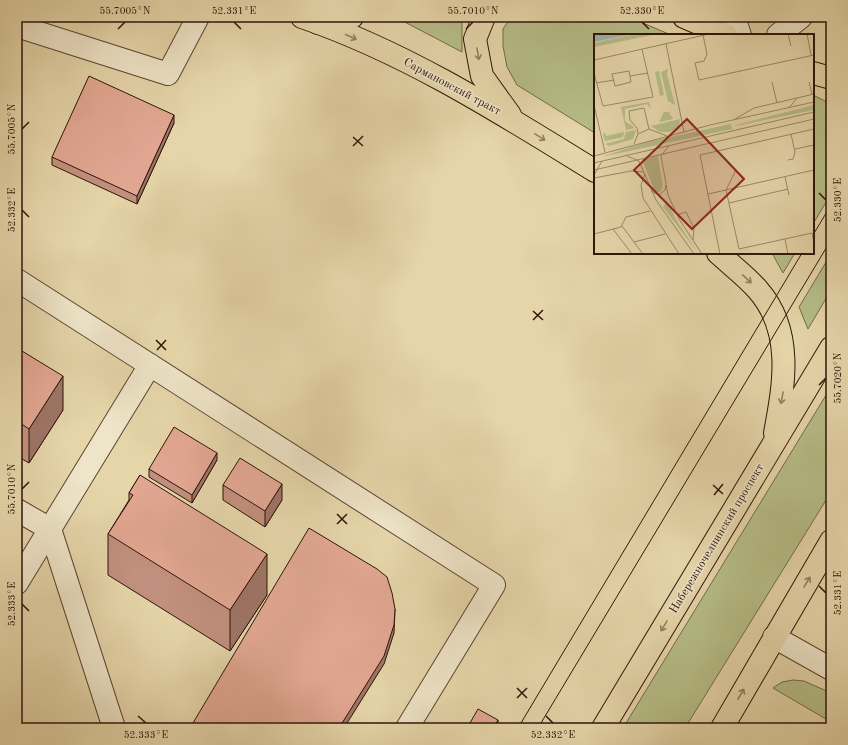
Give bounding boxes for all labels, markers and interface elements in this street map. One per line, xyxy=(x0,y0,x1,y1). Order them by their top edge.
text: 55.7005°N xyxy=(99,6,151,16)
text: 52.331°E xyxy=(212,6,256,16)
text: 55.7010°N xyxy=(447,6,499,16)
text: 52.330°E xyxy=(620,6,664,16)
one-way arrow xyxy=(344,34,356,41)
inset map xyxy=(594,34,814,254)
one-way arrow xyxy=(474,47,482,60)
street label: Сармановский тракт xyxy=(401,56,503,118)
text: 55.7005°N xyxy=(7,103,17,155)
one-way arrow xyxy=(534,133,546,141)
text: 52.330°E xyxy=(833,178,843,222)
text: 52.332°E xyxy=(7,188,17,232)
one-way arrow xyxy=(742,275,752,284)
text: 55.7020°N xyxy=(833,352,843,404)
one-way arrow xyxy=(777,391,785,404)
street label: Набережночелнинский проспект xyxy=(668,462,767,616)
text: 55.7010°N xyxy=(7,463,17,515)
text: 52.331°E xyxy=(833,571,843,615)
one-way arrow xyxy=(803,576,811,588)
text: 52.333°E xyxy=(7,582,17,626)
one-way arrow xyxy=(660,620,668,632)
one-way arrow xyxy=(738,688,746,700)
text: 52.333°E xyxy=(124,730,168,740)
text: 52.332°E xyxy=(531,730,575,740)

